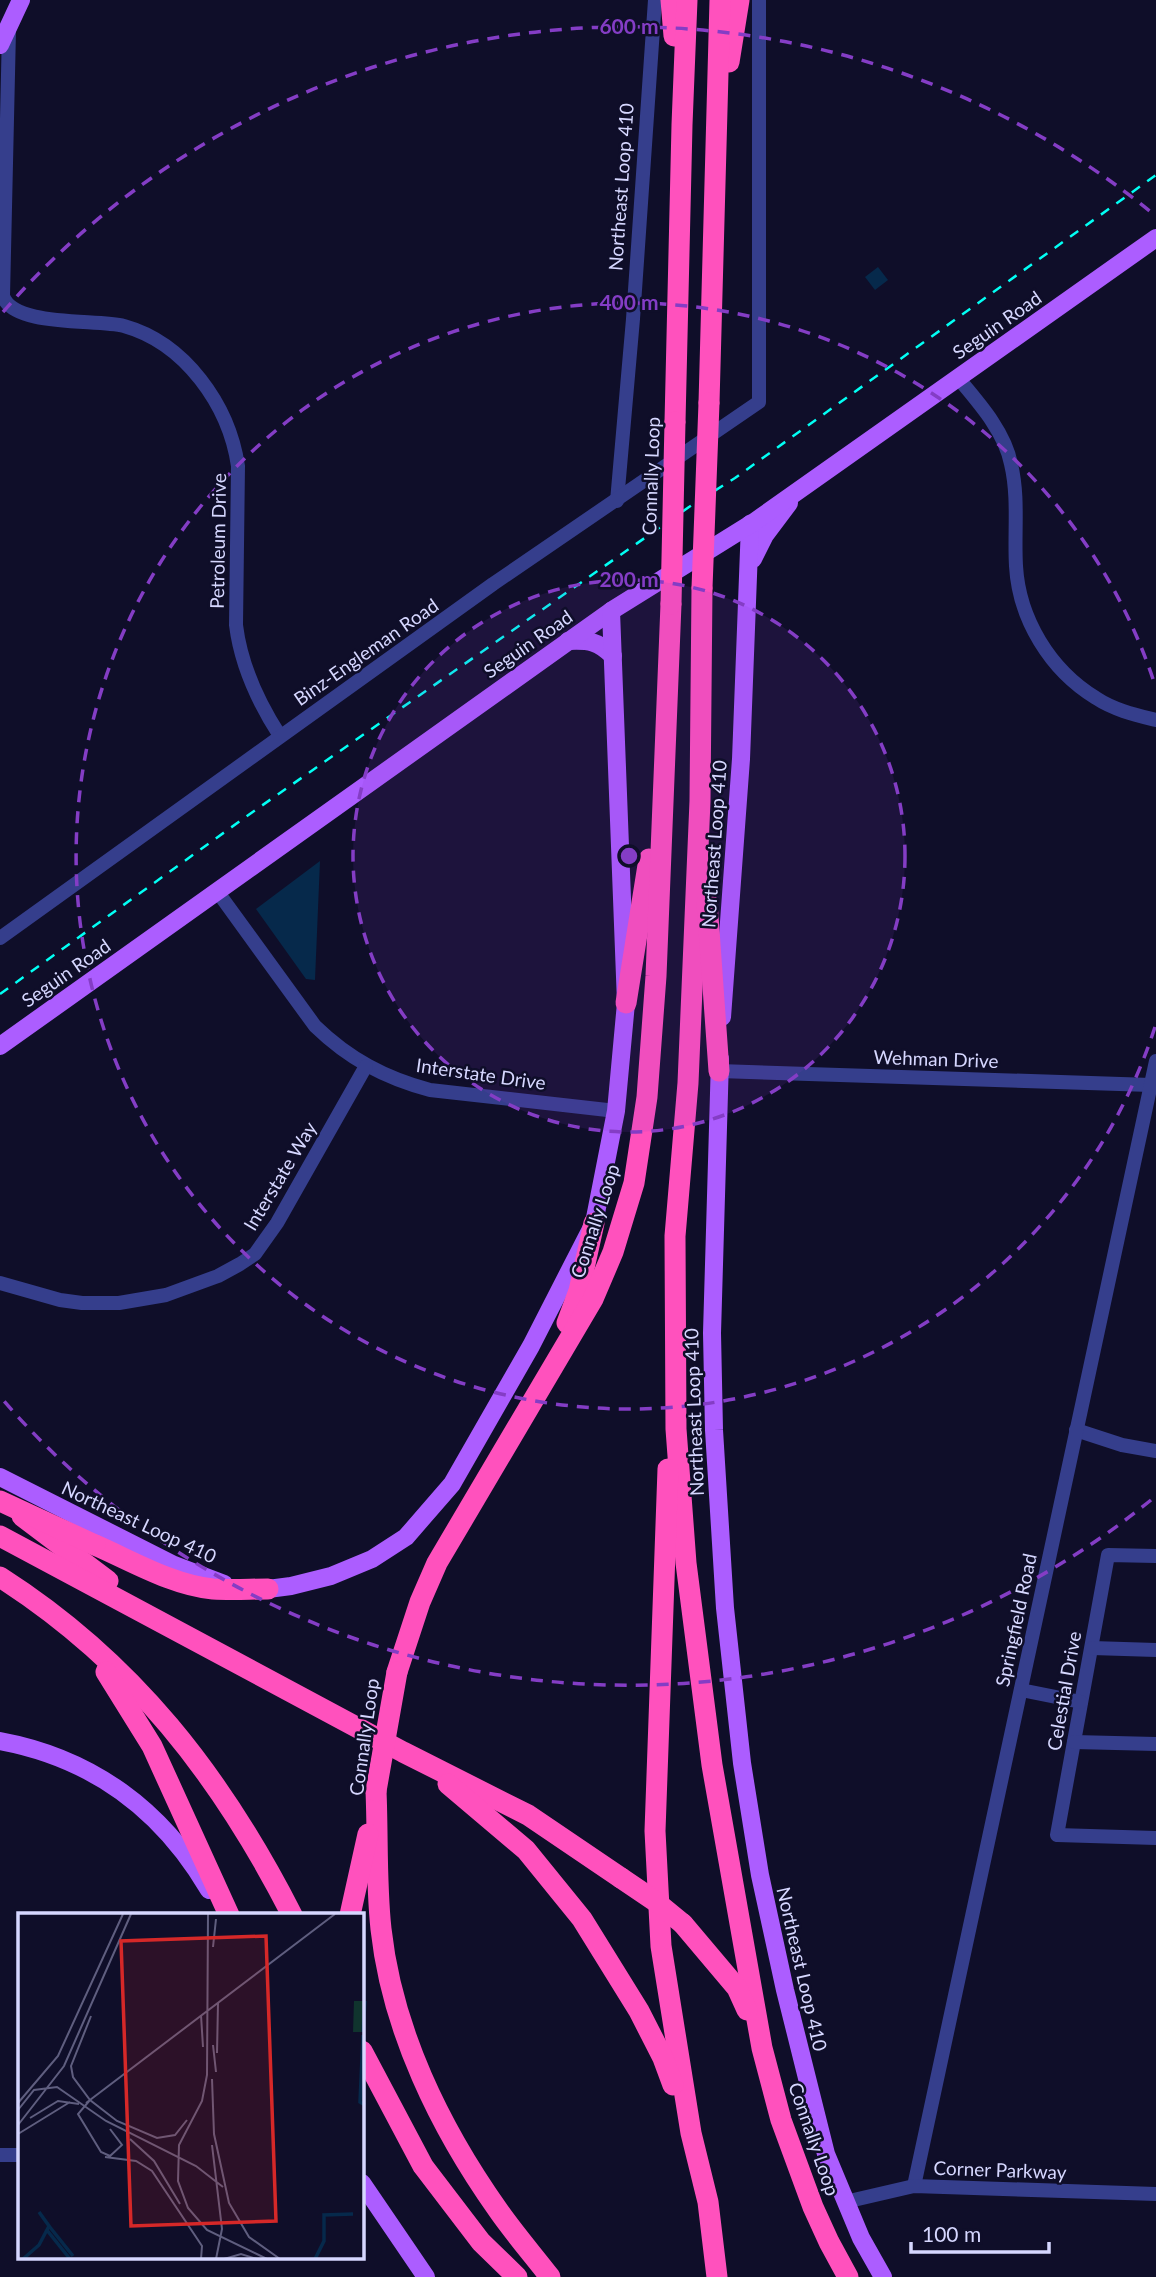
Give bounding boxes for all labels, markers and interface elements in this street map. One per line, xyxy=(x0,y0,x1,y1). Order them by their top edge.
text: 600 m xyxy=(599,13,659,38)
street label: Northeast Loop 410 xyxy=(603,102,638,272)
street label: Seguin Road xyxy=(948,286,1045,364)
text: 400 m xyxy=(599,289,659,314)
street label: Connally Loop xyxy=(637,416,664,536)
street label: Petroleum Drive xyxy=(205,473,230,609)
text: 200 m xyxy=(599,566,659,591)
street label: Binz-Engleman Road xyxy=(289,593,442,710)
street label: Seguin Road xyxy=(479,605,576,683)
street label: Northeast Loop 410 xyxy=(696,759,731,929)
centre of rings xyxy=(617,844,641,868)
street label: Seguin Road xyxy=(17,934,114,1012)
street label: Wehman Drive xyxy=(873,1045,999,1072)
street label: Interstate Drive xyxy=(415,1053,547,1094)
street label: Interstate Way xyxy=(238,1117,321,1234)
street label: Connally Loop xyxy=(565,1161,624,1281)
street label: Northeast Loop 410 xyxy=(679,1328,708,1496)
street label: Northeast Loop 410 xyxy=(58,1476,220,1567)
street label: Springfield Road xyxy=(990,1551,1041,1689)
street label: Celestial Drive xyxy=(1042,1629,1085,1753)
street label: Connally Loop xyxy=(344,1677,383,1797)
street label: Northeast Loop 410 xyxy=(772,1885,833,2053)
inset map xyxy=(18,1913,364,2260)
street label: Connally Loop xyxy=(784,2079,845,2199)
street label: Corner Parkway xyxy=(933,2156,1067,2183)
scale bar xyxy=(911,2210,1049,2254)
text: 100 m xyxy=(922,2221,981,2246)

